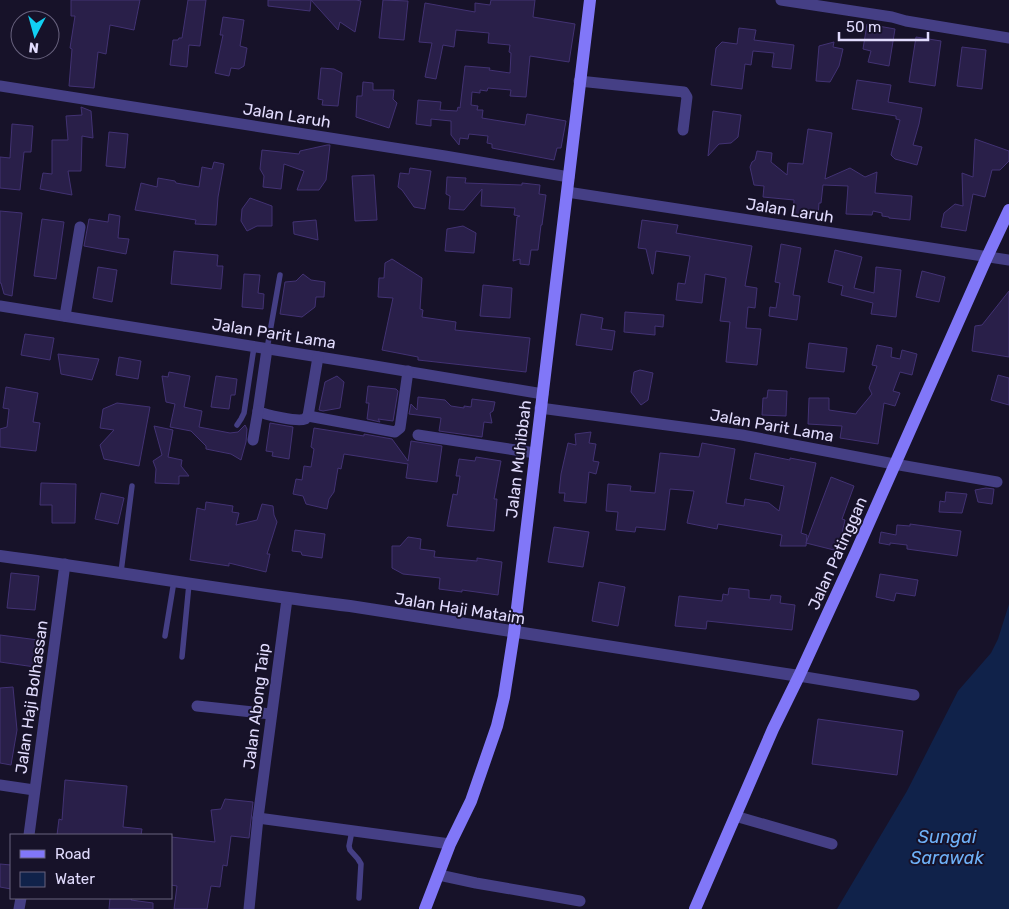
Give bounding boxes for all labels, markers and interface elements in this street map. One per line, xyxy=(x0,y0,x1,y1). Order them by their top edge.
north arrow xyxy=(10,10,60,60)
scale bar xyxy=(839,10,928,42)
text: 50 m xyxy=(846,18,881,36)
text: N xyxy=(28,38,40,56)
street label: Jalan Laruh xyxy=(242,99,332,132)
street label: Jalan Laruh xyxy=(745,194,835,227)
street label: Jalan Parit Lama xyxy=(211,314,337,353)
street label: Jalan Muhibbah xyxy=(502,399,535,519)
street label: Jalan Parit Lama xyxy=(709,405,835,446)
street label: Jalan Patinggan xyxy=(804,494,871,613)
street label: Jalan Haji Mataim xyxy=(393,589,527,628)
street label: Jalan Haji Bolhassan xyxy=(11,619,52,775)
street label: Jalan Abong Taip xyxy=(239,642,274,770)
water label: Sungai Sarawak xyxy=(910,826,984,869)
legend xyxy=(10,834,172,899)
text: Road xyxy=(55,845,91,863)
text: Water xyxy=(55,870,95,888)

